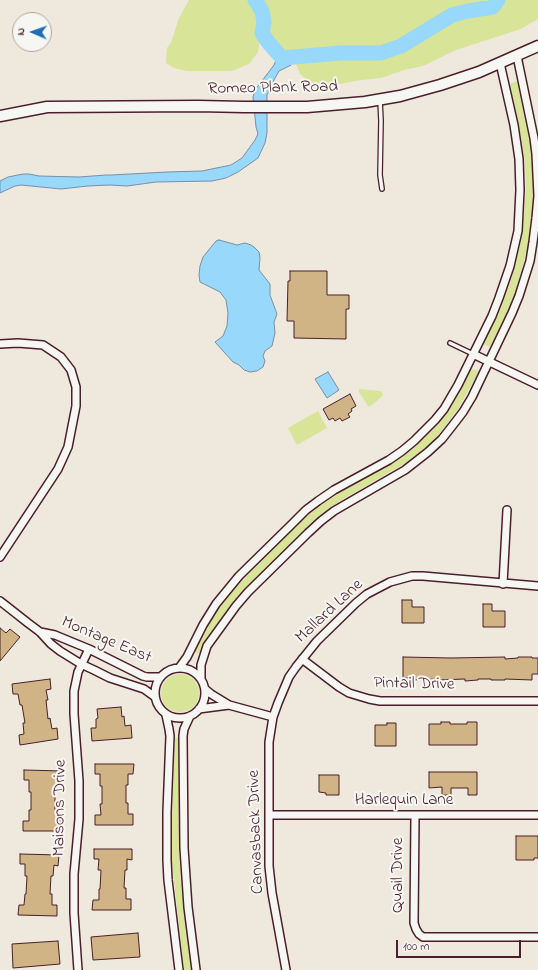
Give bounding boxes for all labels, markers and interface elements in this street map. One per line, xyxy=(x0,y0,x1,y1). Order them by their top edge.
north arrow xyxy=(12,12,52,52)
text: N xyxy=(13,28,29,36)
street label: Romeo Plank Road xyxy=(208,78,338,100)
street label: Mallard Lane xyxy=(292,576,368,648)
street label: Montage East xyxy=(58,613,154,669)
street label: Pintail Drive xyxy=(373,674,455,696)
street label: Maisons Drive xyxy=(50,759,72,857)
street label: Canvasback Drive xyxy=(245,770,269,894)
street label: Harlequin Lane xyxy=(355,791,453,811)
street label: Quail Drive xyxy=(389,837,409,913)
scale bar xyxy=(398,932,523,958)
text: 100 m xyxy=(403,938,430,956)

